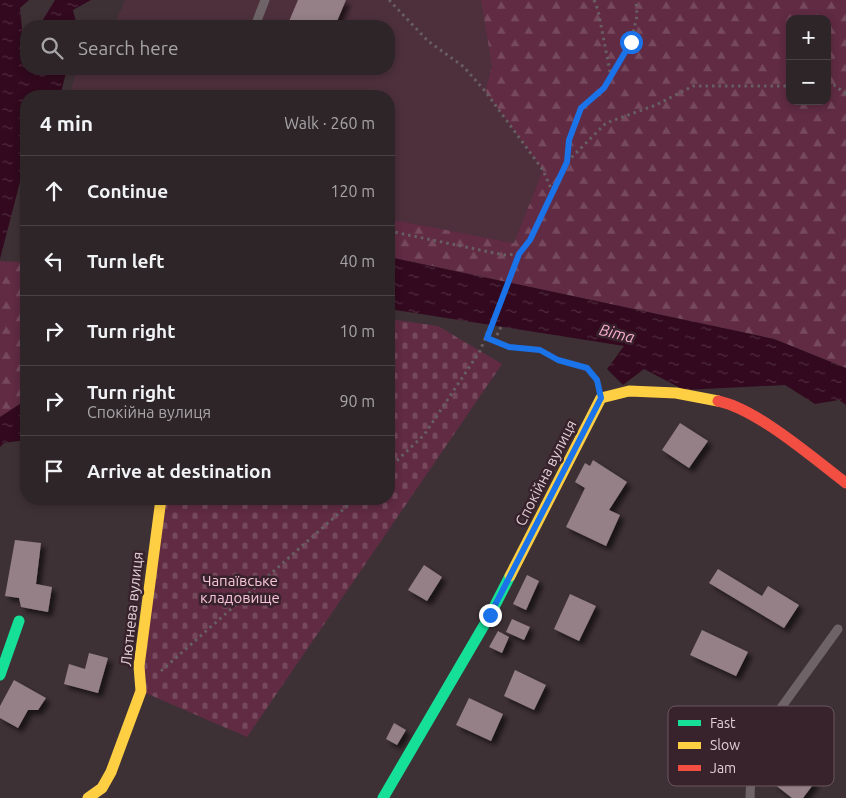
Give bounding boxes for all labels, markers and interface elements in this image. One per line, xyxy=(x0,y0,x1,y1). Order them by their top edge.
map controls xyxy=(786,15,831,105)
button: + xyxy=(786,15,831,60)
search box xyxy=(20,20,395,75)
route start xyxy=(620,31,643,54)
icon: search xyxy=(38,34,66,62)
text: Search here xyxy=(78,37,178,59)
button: − xyxy=(786,60,831,105)
text: 4 min xyxy=(40,111,93,135)
text: Walk · 260 m xyxy=(284,114,375,132)
icon: ahead xyxy=(40,177,68,205)
text: Continue xyxy=(87,180,168,202)
text: 120 m xyxy=(330,182,375,200)
icon: left xyxy=(40,247,68,275)
text: Turn left xyxy=(87,250,165,272)
text: 40 m xyxy=(339,252,375,270)
icon: right xyxy=(40,317,68,345)
text: Turn right xyxy=(87,320,175,342)
water label: Віта xyxy=(597,320,637,346)
text: 10 m xyxy=(339,322,375,340)
text: Turn right xyxy=(87,381,175,403)
icon: right xyxy=(40,387,68,415)
text: 90 m xyxy=(339,392,375,410)
text: Спокійна вулиця xyxy=(87,403,211,421)
street label: Спокійна вулиця xyxy=(512,417,580,529)
icon: arrive xyxy=(40,457,68,485)
text: Arrive at destination xyxy=(87,460,272,482)
street label: Лютнева вулиця xyxy=(117,551,146,667)
park label: Чапаївське кладовище xyxy=(200,572,280,606)
route end xyxy=(479,604,502,627)
legend xyxy=(668,706,834,786)
text: Fast xyxy=(710,715,736,731)
text: Slow xyxy=(710,737,740,753)
text: Jam xyxy=(710,760,736,776)

